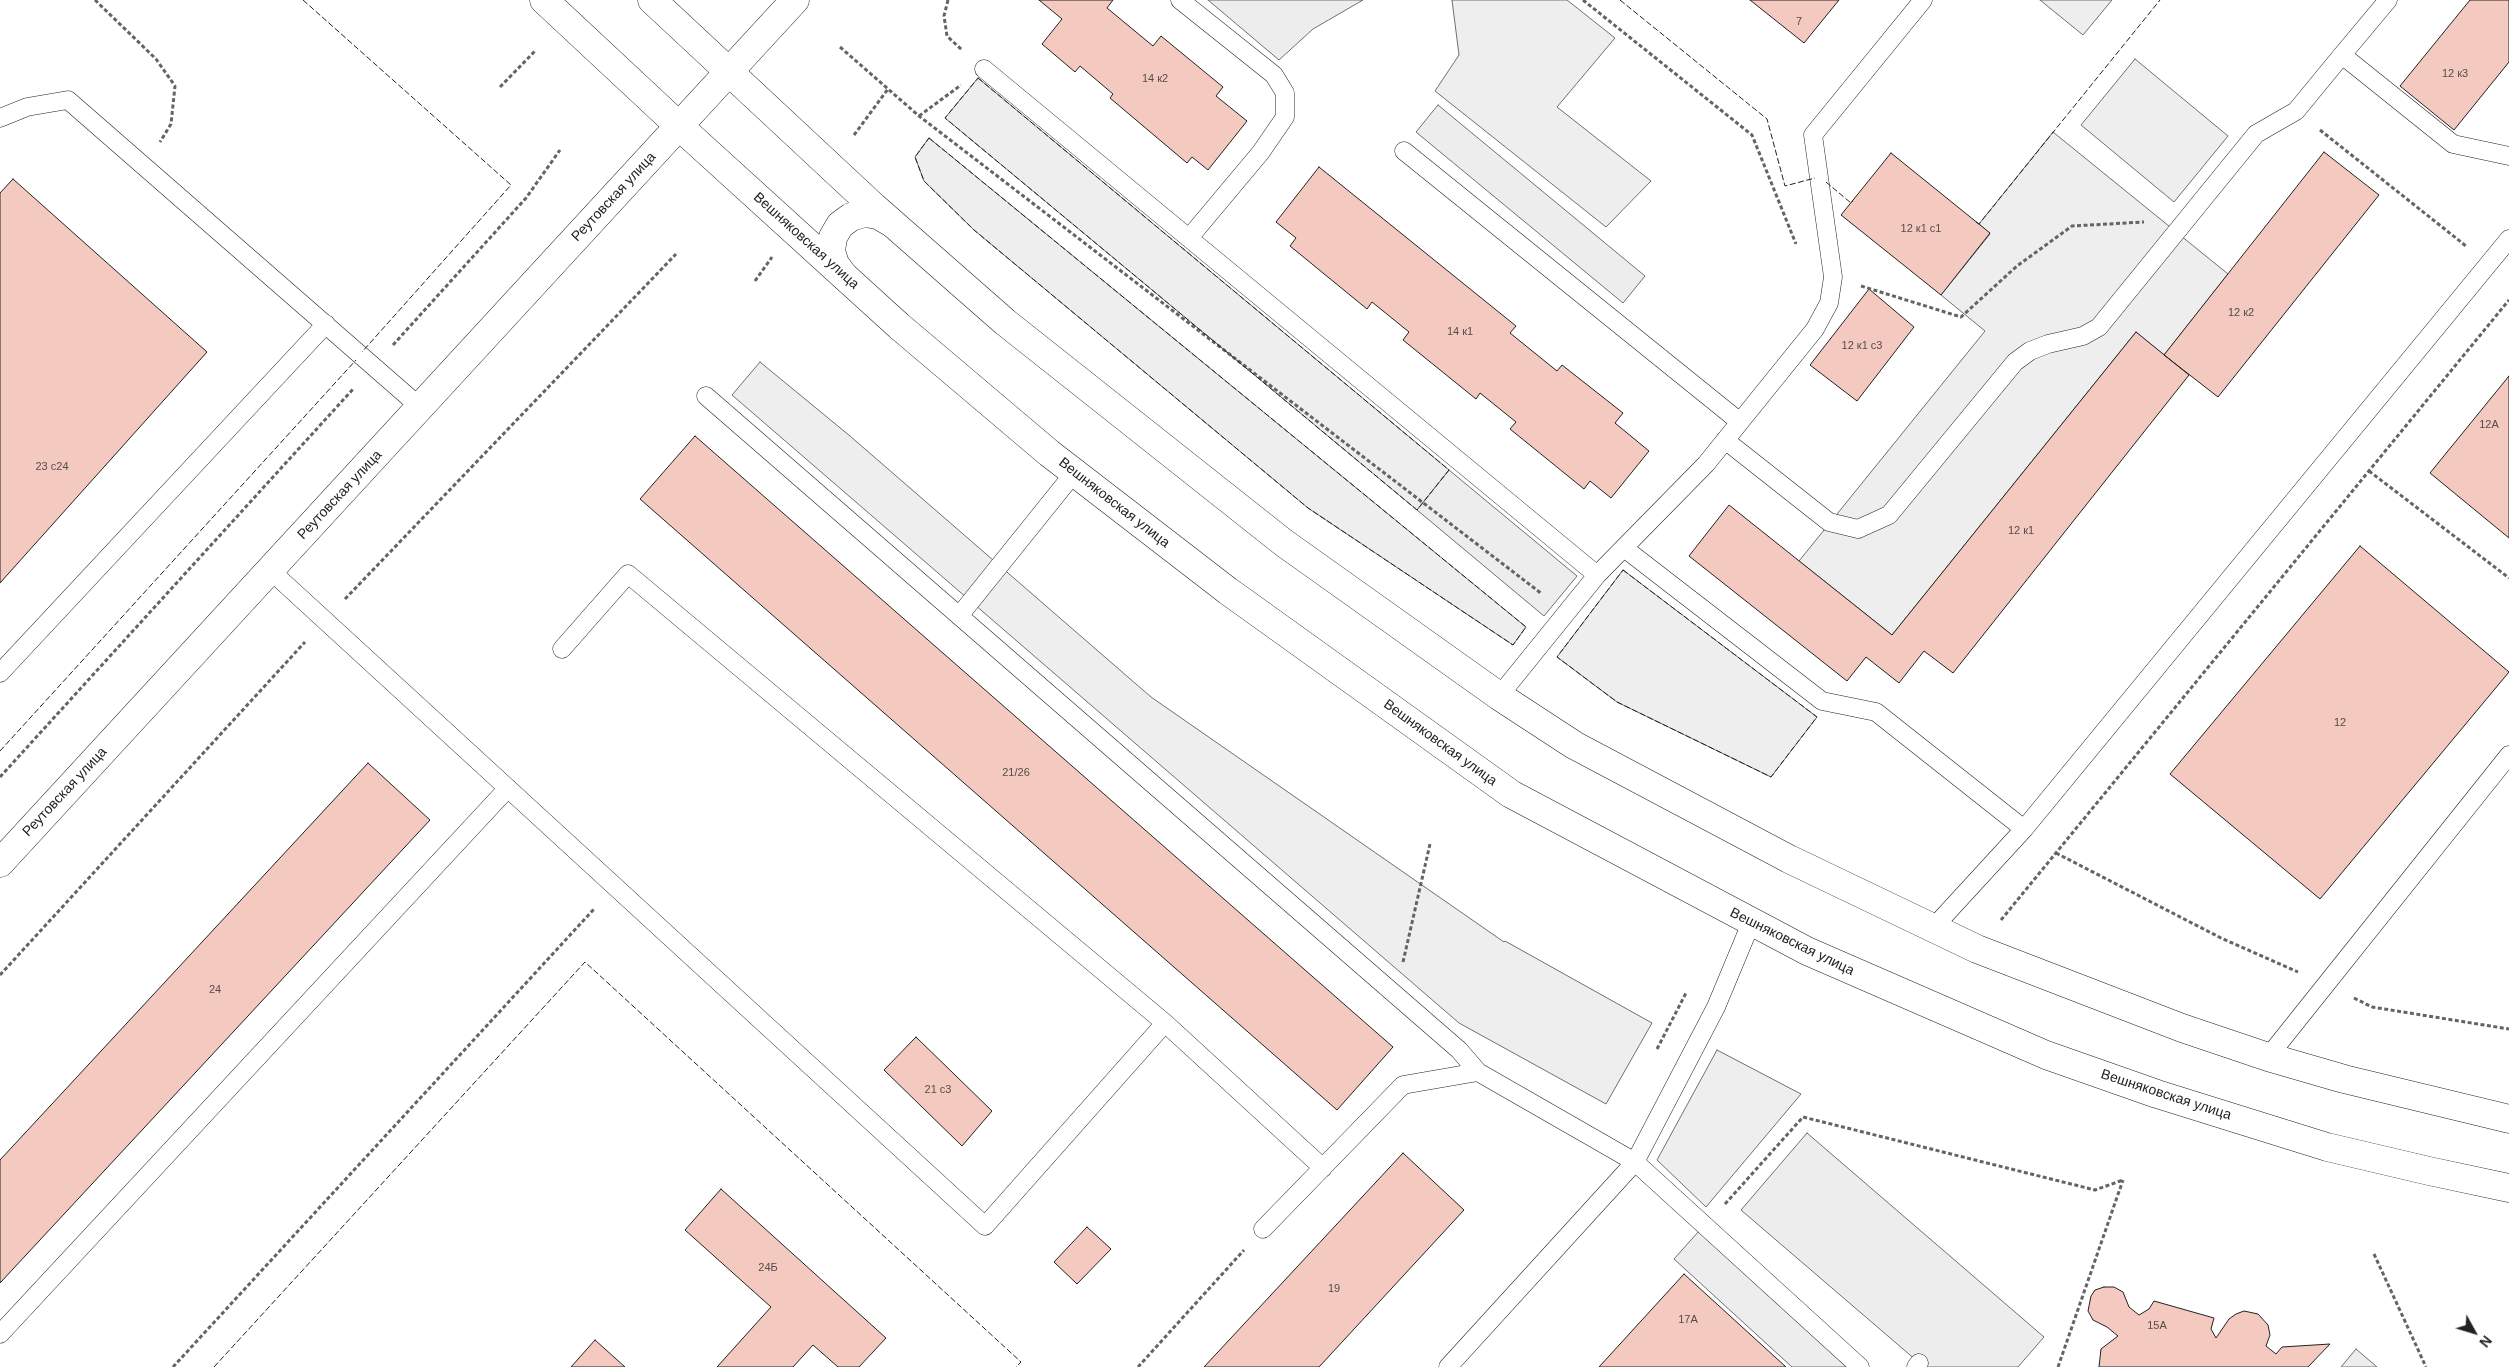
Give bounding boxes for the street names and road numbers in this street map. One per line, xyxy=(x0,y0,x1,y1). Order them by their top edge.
street label: Реутовская улица xyxy=(568,149,660,245)
street label: Вешняковская улица xyxy=(750,189,862,293)
street label: Реутовская улица xyxy=(294,447,386,543)
street label: Вешняковская улица xyxy=(1055,454,1173,552)
street label: Вешняковская улица xyxy=(1380,696,1500,790)
street label: Реутовская улица xyxy=(19,744,111,840)
street label: Вешняковская улица xyxy=(1727,905,1857,979)
street label: Вешняковская улица xyxy=(2099,1066,2233,1124)

